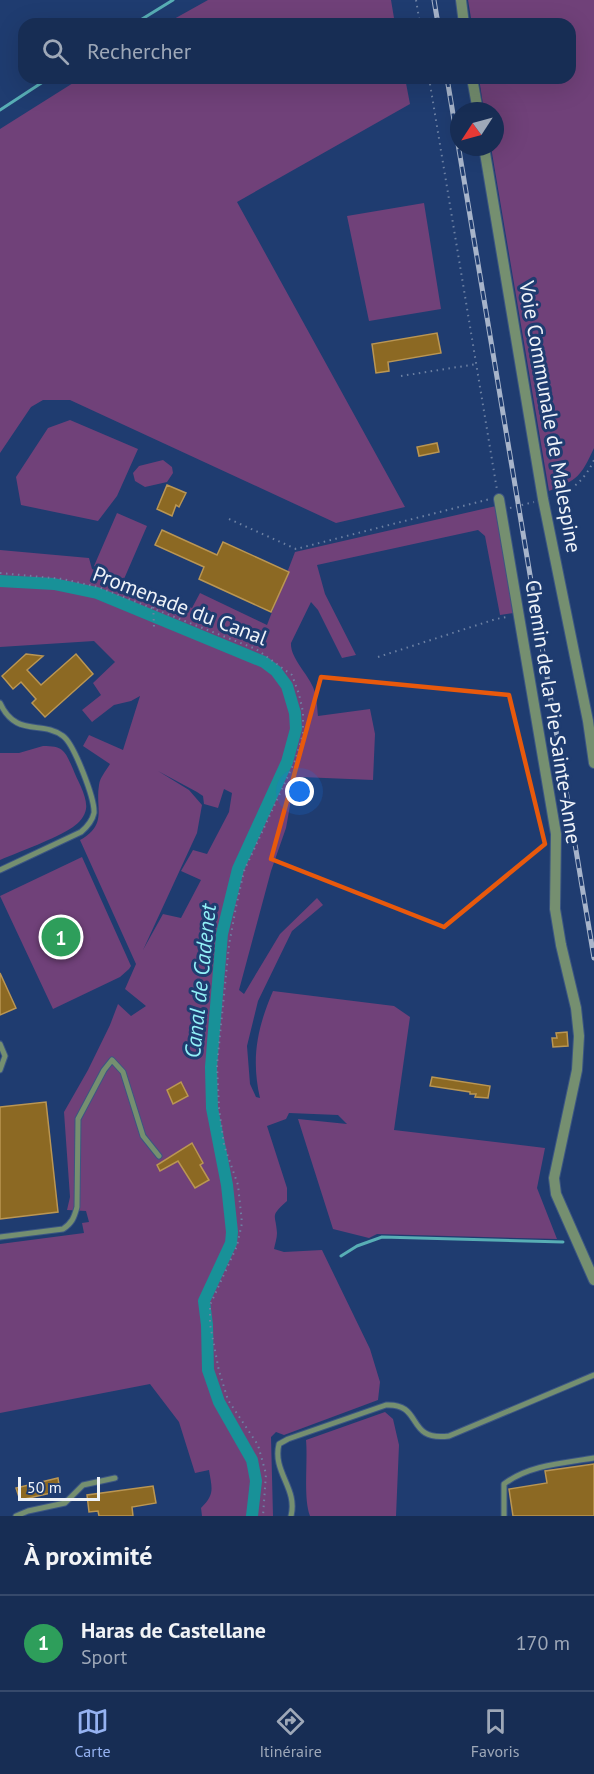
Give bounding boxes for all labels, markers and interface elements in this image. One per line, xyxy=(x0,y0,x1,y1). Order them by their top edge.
search box xyxy=(18,18,576,84)
icon: search xyxy=(39,35,72,68)
text: Rechercher xyxy=(87,37,191,65)
north arrow xyxy=(450,102,504,156)
street label: Voie Communale de Malespine xyxy=(513,278,588,555)
street label: Promenade du Canal xyxy=(89,560,271,651)
street label: Chemin de la Pie Sainte-Anne xyxy=(519,578,588,846)
your location xyxy=(285,777,314,806)
water label: Canal de Cadenet xyxy=(178,901,222,1059)
pin: 1 xyxy=(42,914,80,960)
scale bar xyxy=(18,1474,100,1502)
text: 50 m xyxy=(27,1477,62,1497)
text: À proximité xyxy=(24,1539,152,1572)
text: Haras de Castellane xyxy=(81,1616,266,1644)
text: 1 xyxy=(38,1630,49,1656)
text: 170 m xyxy=(516,1630,570,1656)
text: Sport xyxy=(81,1644,127,1670)
tab: Carte xyxy=(74,1705,111,1761)
tab: Itinéraire xyxy=(259,1705,322,1761)
tab: Favoris xyxy=(471,1705,520,1761)

